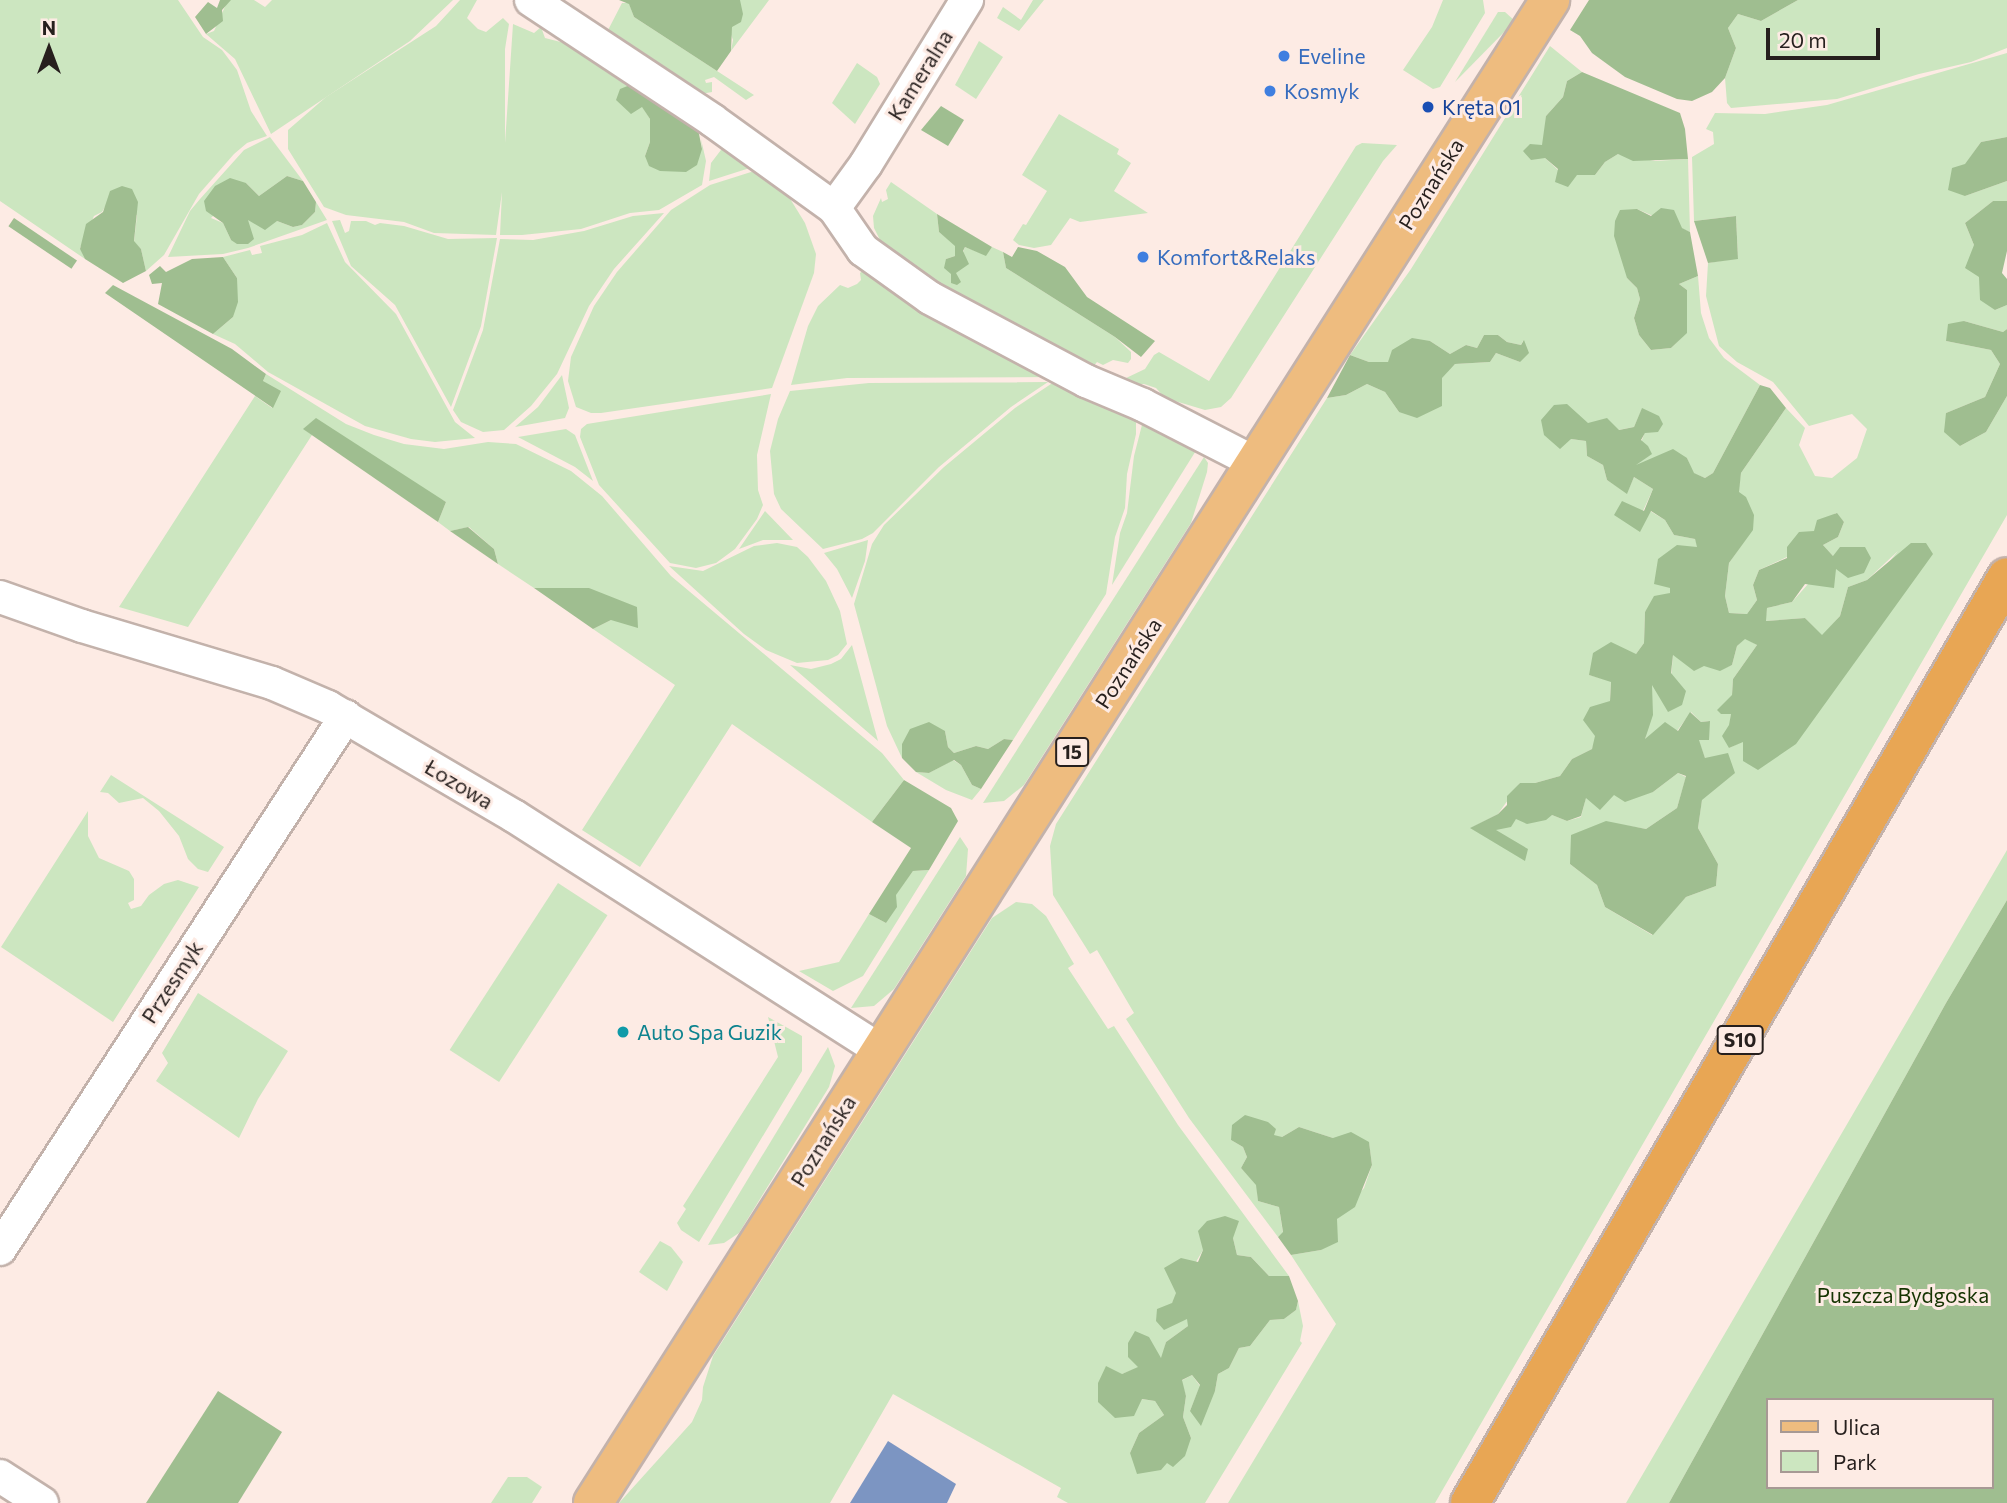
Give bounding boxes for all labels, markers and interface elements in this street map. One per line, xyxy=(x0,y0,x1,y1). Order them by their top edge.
north arrow xyxy=(14,14,84,84)
scale bar xyxy=(1769,14,1883,58)
text: N xyxy=(42,16,56,39)
street label: Kameralna xyxy=(882,25,958,125)
text: 20 m xyxy=(1779,27,1827,52)
place label: Eveline xyxy=(1298,43,1365,69)
marker: Eveline xyxy=(1276,48,1292,64)
place label: Kosmyk xyxy=(1284,78,1360,104)
marker: Kosmyk xyxy=(1262,83,1278,99)
place label: Kręta 01 xyxy=(1442,94,1521,120)
marker: Kręta 01 xyxy=(1420,99,1436,115)
street label: Poznańska xyxy=(1393,134,1469,234)
place label: Komfort&Relaks xyxy=(1157,244,1316,270)
marker: Komfort&Relaks xyxy=(1135,249,1151,265)
street label: Poznańska xyxy=(1089,613,1167,713)
road number: 15 xyxy=(1054,736,1090,768)
street label: Łozowa xyxy=(420,754,498,814)
street label: Przesmyk xyxy=(136,936,208,1028)
place label: Auto Spa Guzik xyxy=(637,1019,782,1045)
marker: Auto Spa Guzik xyxy=(615,1024,631,1040)
road number: S10 xyxy=(1716,1024,1764,1056)
street label: Poznańska xyxy=(785,1091,861,1191)
park label: Puszcza Bydgoska xyxy=(1817,1282,1989,1308)
legend xyxy=(1766,1398,1993,1489)
text: Ulica xyxy=(1833,1414,1880,1439)
text: Park xyxy=(1833,1449,1877,1474)

